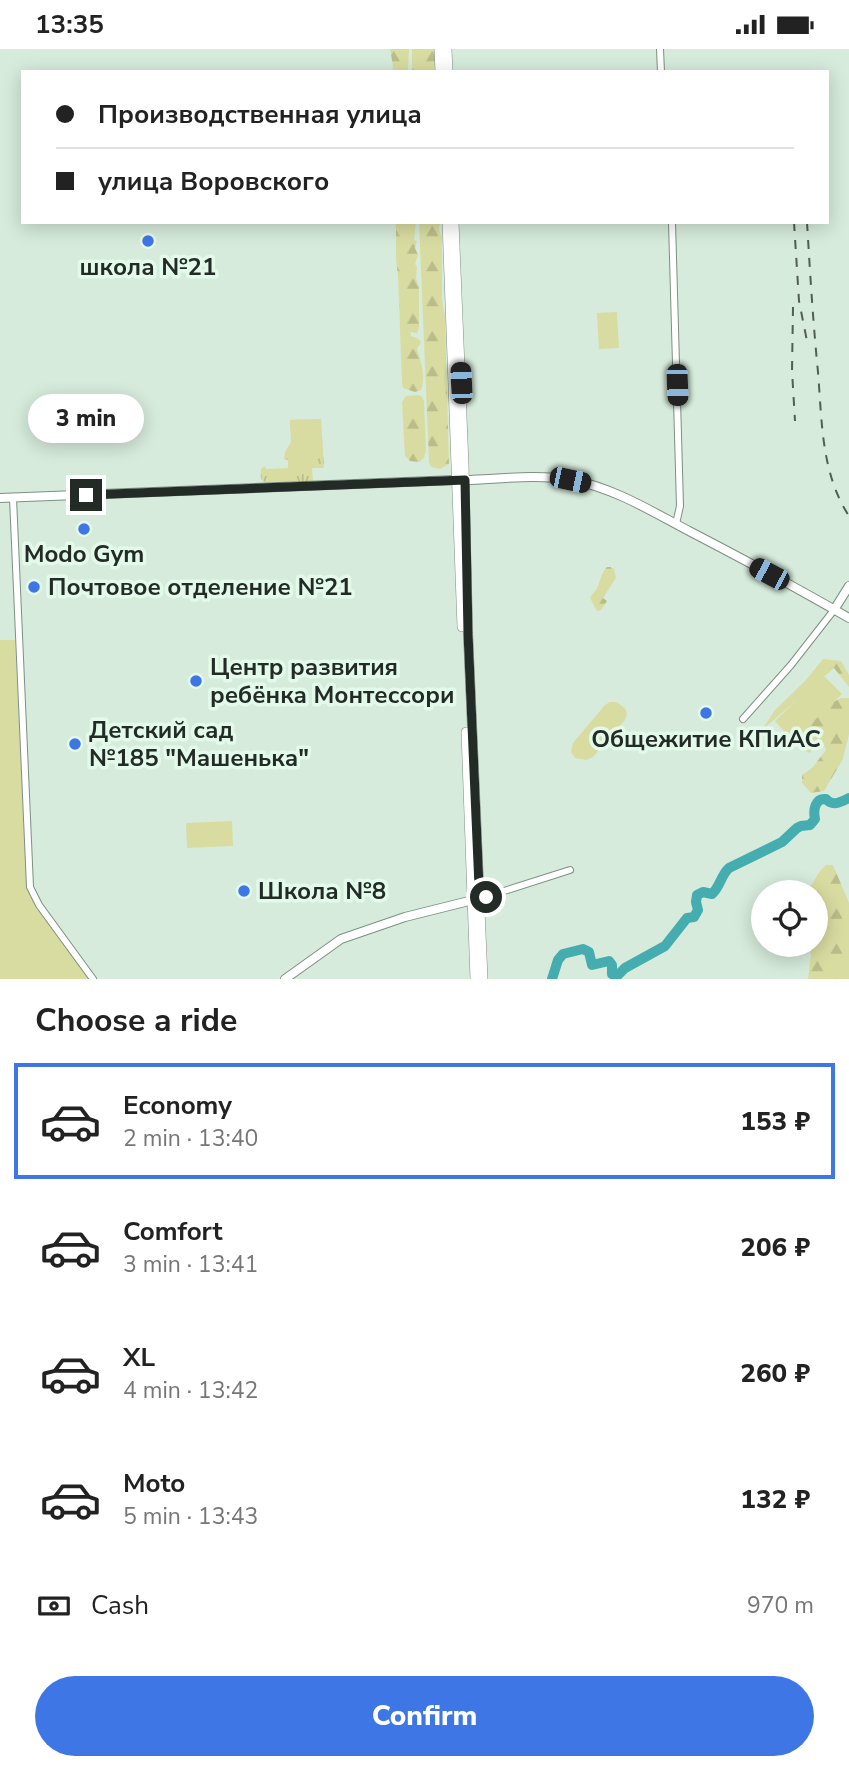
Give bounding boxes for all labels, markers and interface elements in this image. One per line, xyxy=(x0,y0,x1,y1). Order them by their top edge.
text: 13:35 xyxy=(35,7,104,42)
text: Производственная улица xyxy=(98,97,422,132)
text: улица Воровского xyxy=(98,164,329,199)
marker: школа №21 xyxy=(140,233,156,249)
place label: школа №21 xyxy=(80,251,216,283)
car xyxy=(450,361,473,405)
car xyxy=(666,364,689,406)
callout: 3 min xyxy=(28,393,144,443)
text: 3 min xyxy=(56,403,116,434)
car xyxy=(548,465,593,495)
route end xyxy=(70,479,102,511)
marker: Modo Gym xyxy=(76,521,92,537)
place label: Modo Gym xyxy=(24,538,144,570)
car xyxy=(746,555,793,593)
place label: Почтовое отделение №21 xyxy=(48,571,353,603)
marker: Почтовое отделение №21 xyxy=(26,579,42,595)
place label: Центр развития ребёнка Монтессори xyxy=(210,651,454,711)
marker: Центр развития ребёнка Монтессори xyxy=(188,673,204,689)
marker: Общежитие КПиАС xyxy=(698,705,714,721)
place label: Детский сад №185 "Машенька" xyxy=(89,714,309,774)
place label: Общежитие КПиАС xyxy=(591,723,821,755)
marker: Детский сад №185 "Машенька" xyxy=(67,736,83,752)
place label: Школа №8 xyxy=(258,875,386,907)
map controls xyxy=(751,880,828,957)
button: locate xyxy=(751,880,828,957)
route start xyxy=(470,881,502,913)
marker: Школа №8 xyxy=(236,883,252,899)
text: Choose a ride xyxy=(35,999,237,1042)
text: Economy xyxy=(123,1088,232,1123)
icon: car xyxy=(39,1090,102,1153)
text: 153 ₽ xyxy=(740,1104,810,1139)
text: 2 min · 13:40 xyxy=(123,1123,258,1154)
text: Comfort xyxy=(123,1214,223,1249)
icon: car xyxy=(39,1216,102,1279)
text: 206 ₽ xyxy=(740,1230,810,1265)
text: 3 min · 13:41 xyxy=(123,1249,258,1280)
text: XL xyxy=(123,1340,155,1375)
icon: car xyxy=(39,1342,102,1405)
text: 260 ₽ xyxy=(740,1356,810,1391)
text: 4 min · 13:42 xyxy=(123,1375,258,1406)
text: Moto xyxy=(123,1466,185,1501)
icon: car xyxy=(39,1468,102,1531)
text: 132 ₽ xyxy=(740,1482,810,1517)
text: 5 min · 13:43 xyxy=(123,1501,258,1532)
icon: cash xyxy=(35,1587,73,1625)
text: Cash xyxy=(91,1588,149,1623)
text: 970 m xyxy=(747,1590,814,1621)
button: Confirm xyxy=(35,1676,814,1756)

